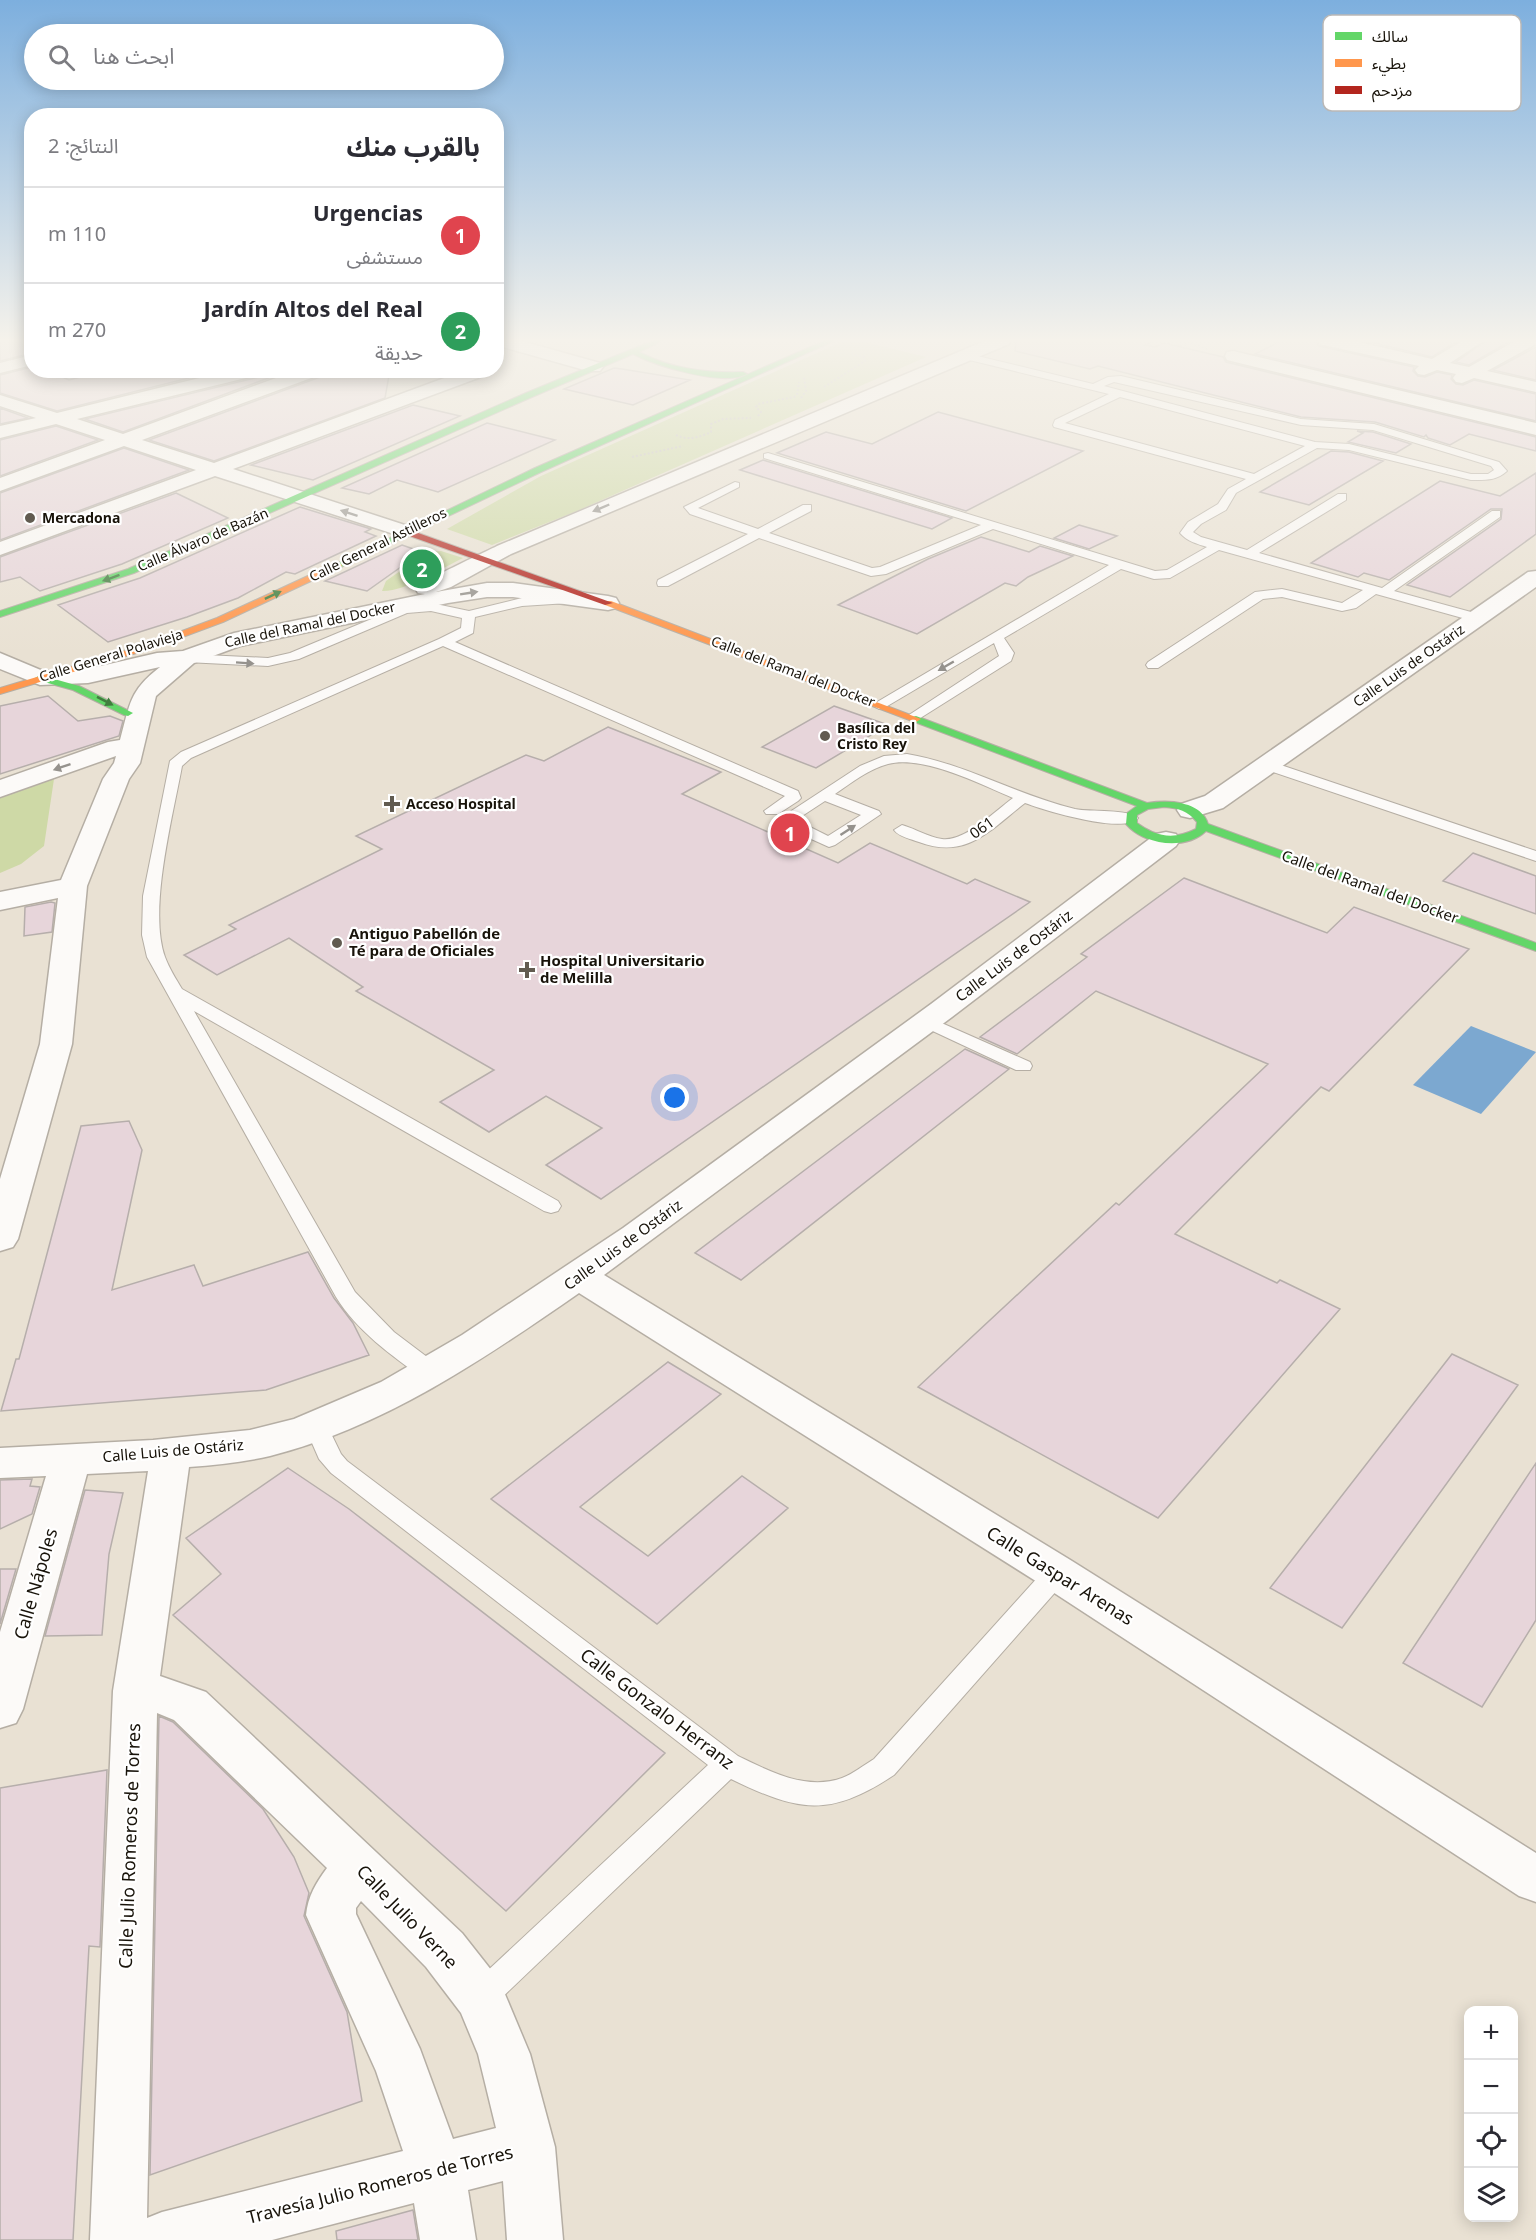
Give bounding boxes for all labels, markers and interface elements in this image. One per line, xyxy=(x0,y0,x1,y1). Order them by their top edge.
legend xyxy=(1323,15,1521,111)
text: سالك xyxy=(1372,20,1408,54)
search box xyxy=(24,24,504,90)
text: ابحث هنا xyxy=(93,34,175,80)
icon: search xyxy=(45,41,78,74)
text: بطيء xyxy=(1372,47,1406,81)
text: مزدحم xyxy=(1372,74,1412,108)
text: بالقرب منك xyxy=(346,120,480,175)
text: النتائج: 2 xyxy=(48,126,118,168)
text: Urgencias xyxy=(313,191,423,237)
text: 110 m xyxy=(48,214,106,256)
text: 1 xyxy=(455,216,466,258)
text: مستشفى xyxy=(346,237,423,279)
text: Jardín Altos del Real xyxy=(203,287,423,333)
text: 270 m xyxy=(48,310,106,352)
text: 2 xyxy=(455,312,466,354)
text: حديقة xyxy=(375,333,423,375)
street label: Calle Álvaro de Bazán xyxy=(133,499,273,581)
street label: Calle General Astilleros xyxy=(304,499,452,591)
place label: Mercadona xyxy=(42,504,120,533)
one-way arrow xyxy=(592,504,609,513)
one-way arrow xyxy=(340,507,358,517)
marker: Mercadona xyxy=(23,511,37,525)
pin: 2 xyxy=(402,546,442,592)
one-way arrow xyxy=(102,574,120,583)
one-way arrow xyxy=(459,588,478,597)
one-way arrow xyxy=(265,590,282,599)
street label: Calle del Ramal del Docker xyxy=(222,593,398,657)
street label: Calle Luis de Ostáriz xyxy=(1347,616,1472,716)
street label: Calle General Polavieja xyxy=(35,620,187,692)
street label: Calle del Ramal del Docker xyxy=(706,627,880,717)
one-way arrow xyxy=(235,658,254,667)
one-way arrow xyxy=(937,661,954,671)
one-way arrow xyxy=(96,696,113,705)
place label: Basílica del Cristo Rey xyxy=(837,714,915,759)
marker: Basílica del Cristo Rey xyxy=(818,729,832,743)
one-way arrow xyxy=(53,763,71,773)
place label: Acceso Hospital xyxy=(406,790,516,819)
marker: Acceso Hospital xyxy=(383,795,401,813)
street label: 061 xyxy=(962,807,1002,849)
pin: 1 xyxy=(770,810,810,856)
one-way arrow xyxy=(840,824,856,835)
street label: Calle del Ramal del Docker xyxy=(1277,840,1463,934)
street label: Calle Luis de Ostáriz xyxy=(948,901,1080,1011)
place label: Antiguo Pabellón de Té para de Oficiales xyxy=(349,918,500,967)
marker: Antiguo Pabellón de Té para de Oficiales xyxy=(330,936,344,950)
place label: Hospital Universitario de Melilla xyxy=(540,945,705,994)
marker: Hospital Universitario de Melilla xyxy=(518,961,536,979)
your location xyxy=(660,1083,689,1112)
street label: Calle Luis de Ostáriz xyxy=(556,1190,690,1300)
street label: Calle Luis de Ostáriz xyxy=(101,1429,245,1473)
street label: Calle Gaspar Arenas xyxy=(978,1515,1142,1637)
street label: Calle Nápoles xyxy=(2,1524,70,1644)
street label: Calle Gonzalo Herranz xyxy=(571,1638,743,1780)
street label: Calle Julio Romeros de Torres xyxy=(107,1723,153,1969)
street label: Calle Julio Verne xyxy=(346,1855,468,1979)
map controls xyxy=(1464,2006,1518,2222)
button: + xyxy=(1464,2006,1518,2060)
button: − xyxy=(1464,2060,1518,2114)
button: locate xyxy=(1464,2114,1518,2168)
street label: Travesía Julio Romeros de Torres xyxy=(243,2133,517,2237)
button: layers xyxy=(1464,2168,1518,2222)

